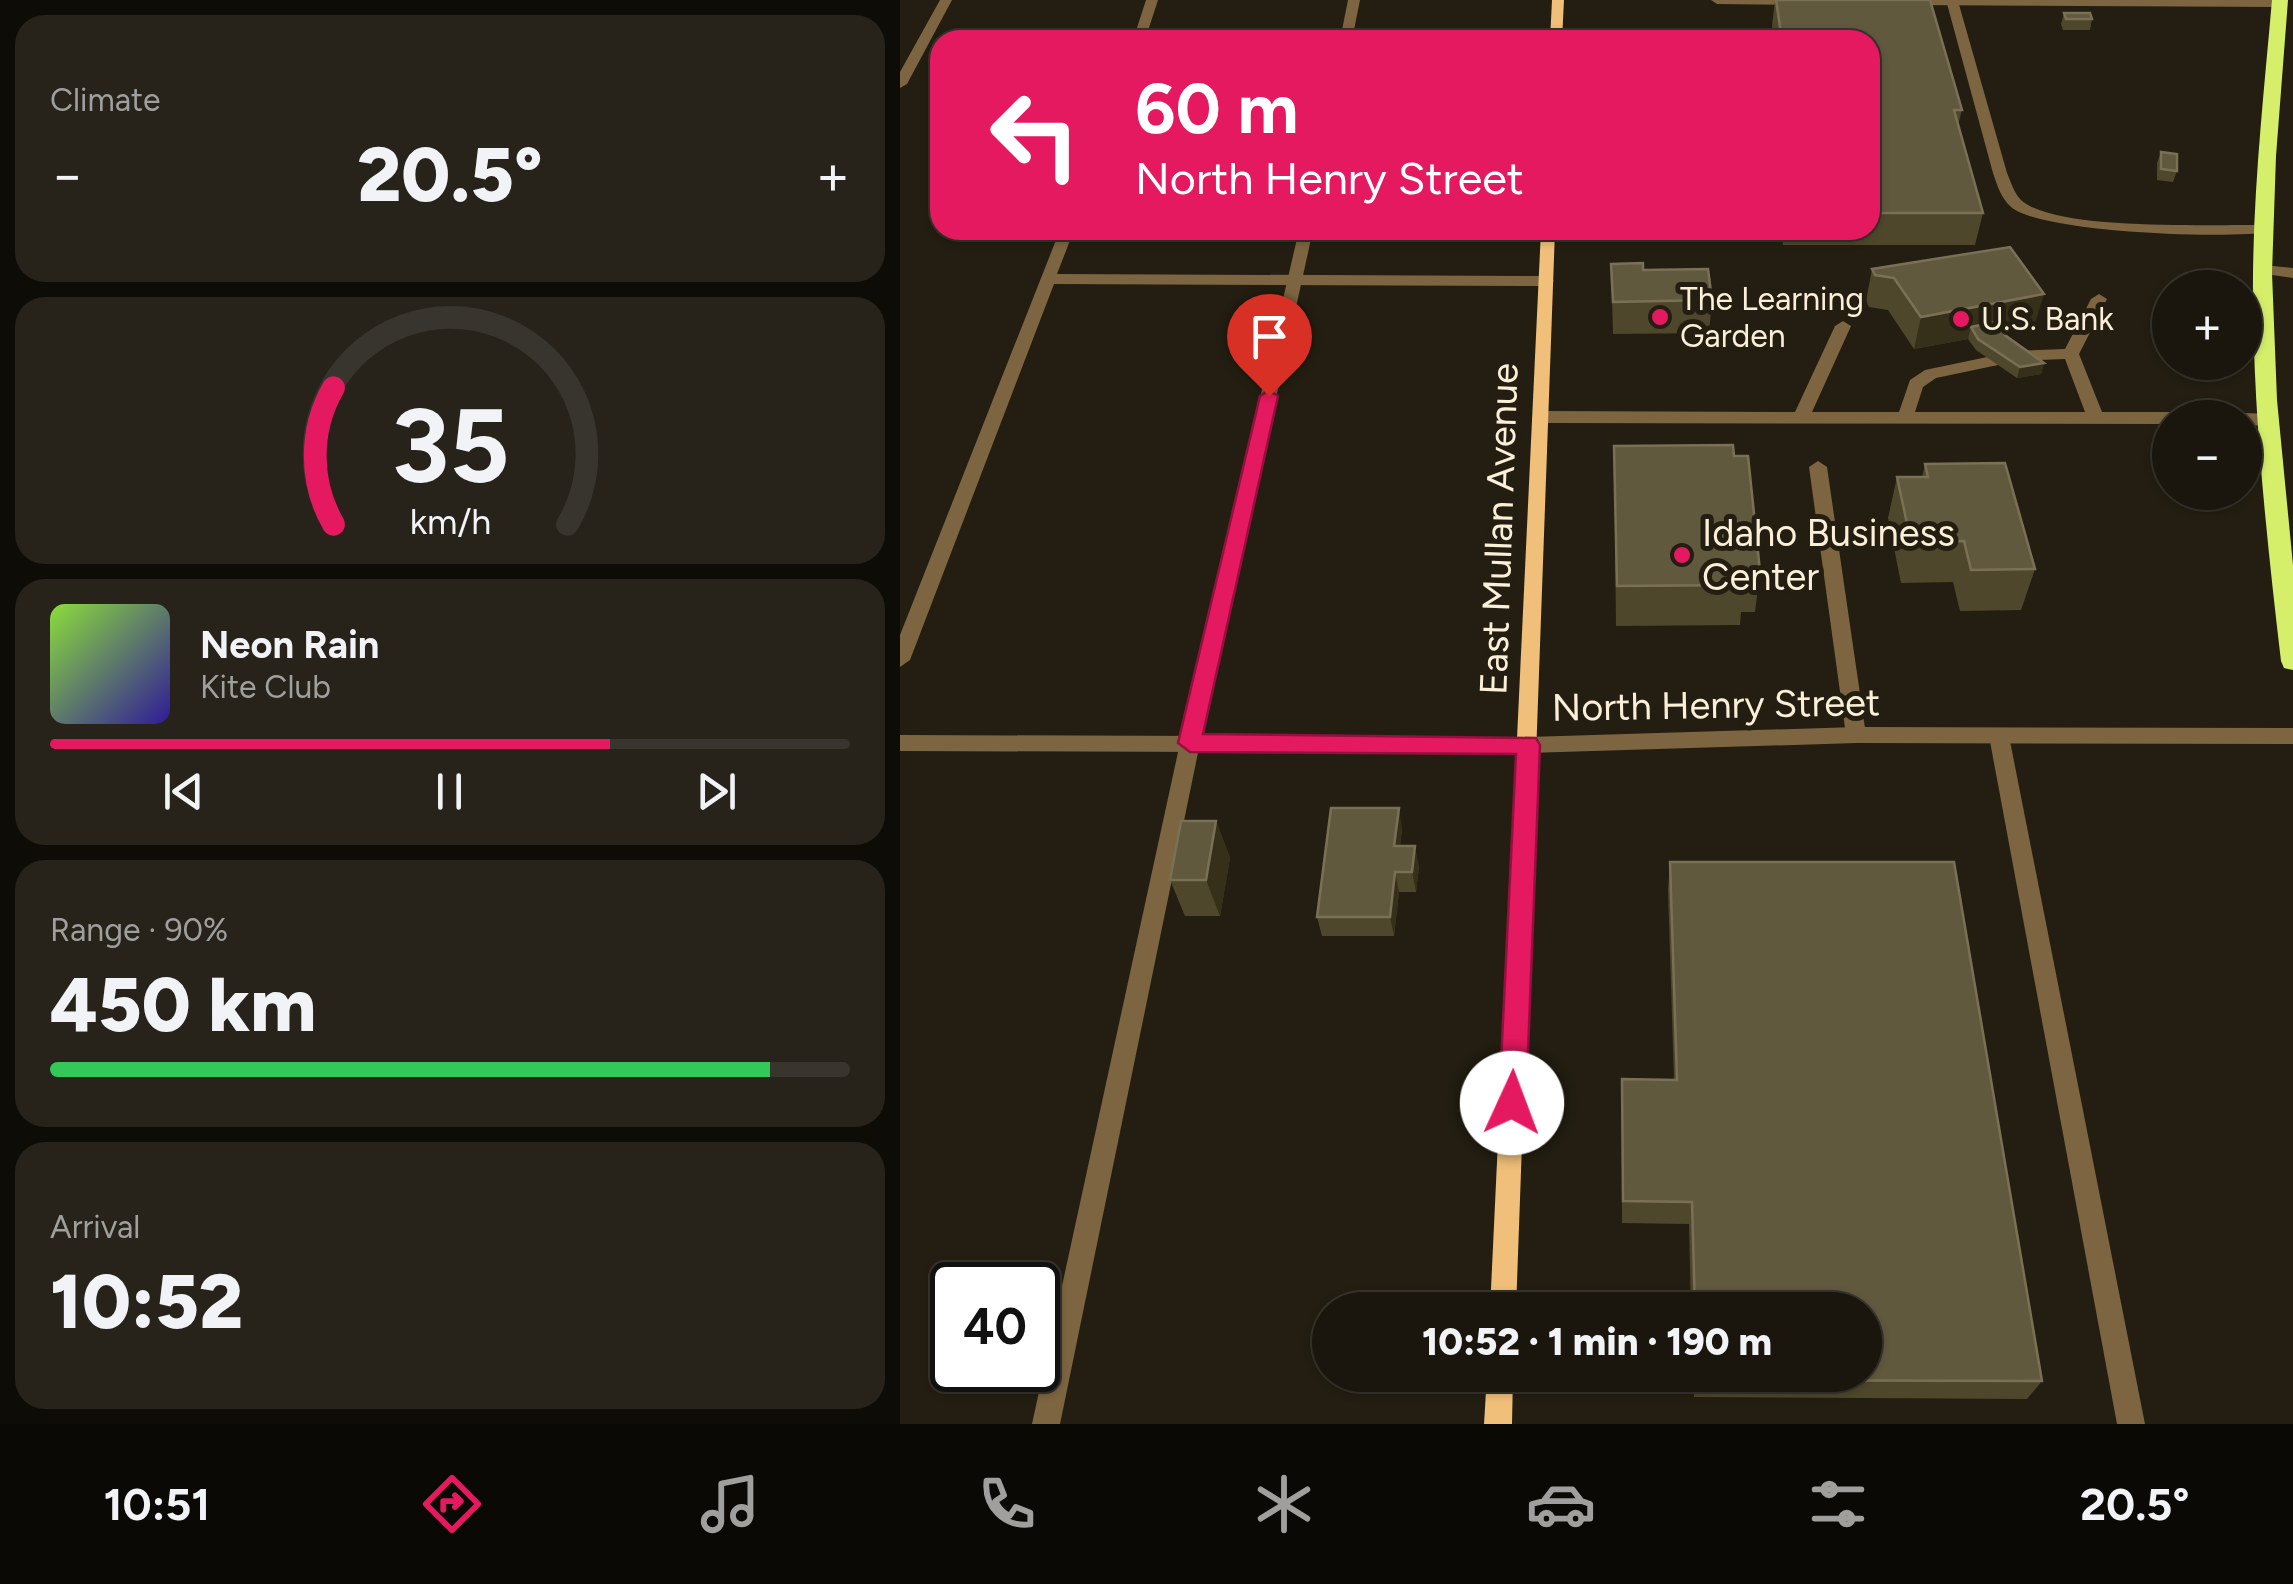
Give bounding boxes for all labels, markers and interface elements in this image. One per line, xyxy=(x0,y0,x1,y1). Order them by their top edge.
text: 60 m xyxy=(1135,66,1299,151)
icon: left xyxy=(970,70,1100,200)
text: Climate xyxy=(50,81,161,119)
text: 20.5° xyxy=(357,130,543,220)
text: − xyxy=(50,142,84,208)
text: + xyxy=(816,142,850,208)
text: North Henry Street xyxy=(1135,151,1524,205)
map controls xyxy=(2152,270,2262,510)
button: + xyxy=(2152,270,2262,380)
place label: The Learning Garden xyxy=(1680,280,1864,355)
pin xyxy=(1227,294,1312,397)
place label: U.S. Bank xyxy=(1981,300,2114,338)
marker: The Learning Garden xyxy=(1649,306,1671,328)
marker: U.S. Bank xyxy=(1950,308,1972,330)
icon: arrive xyxy=(1242,309,1297,364)
street label: East Mullan Avenue xyxy=(1470,362,1528,696)
text: 35 xyxy=(391,383,509,508)
button: − xyxy=(2152,400,2262,510)
text: km/h xyxy=(409,500,491,543)
place label: Idaho Business Center xyxy=(1702,510,1955,600)
marker: Idaho Business Center xyxy=(1671,544,1693,566)
text: Neon Rain xyxy=(200,622,379,668)
text: Kite Club xyxy=(200,668,331,706)
street label: North Henry Street xyxy=(1551,679,1881,731)
icon: previous xyxy=(156,764,211,819)
icon: pause xyxy=(422,764,477,819)
icon: next xyxy=(689,764,744,819)
text: Range · 90% xyxy=(50,911,228,949)
text: 450 km xyxy=(50,960,316,1050)
position arrow xyxy=(1460,1051,1564,1155)
text: Arrival xyxy=(50,1208,140,1246)
text: 10:52 xyxy=(50,1257,243,1347)
speed limit sign: 40 xyxy=(930,1262,1060,1392)
text: 10:52 · 1 min · 190 m xyxy=(1422,1319,1772,1365)
icon: directions xyxy=(417,1469,487,1539)
icon: music xyxy=(695,1469,765,1539)
icon: phone xyxy=(972,1469,1042,1539)
icon: climate xyxy=(1249,1469,1319,1539)
icon: car xyxy=(1526,1469,1596,1539)
icon: filters xyxy=(1803,1469,1873,1539)
text: 10:51 xyxy=(104,1477,210,1531)
text: 20.5° xyxy=(2080,1477,2189,1531)

